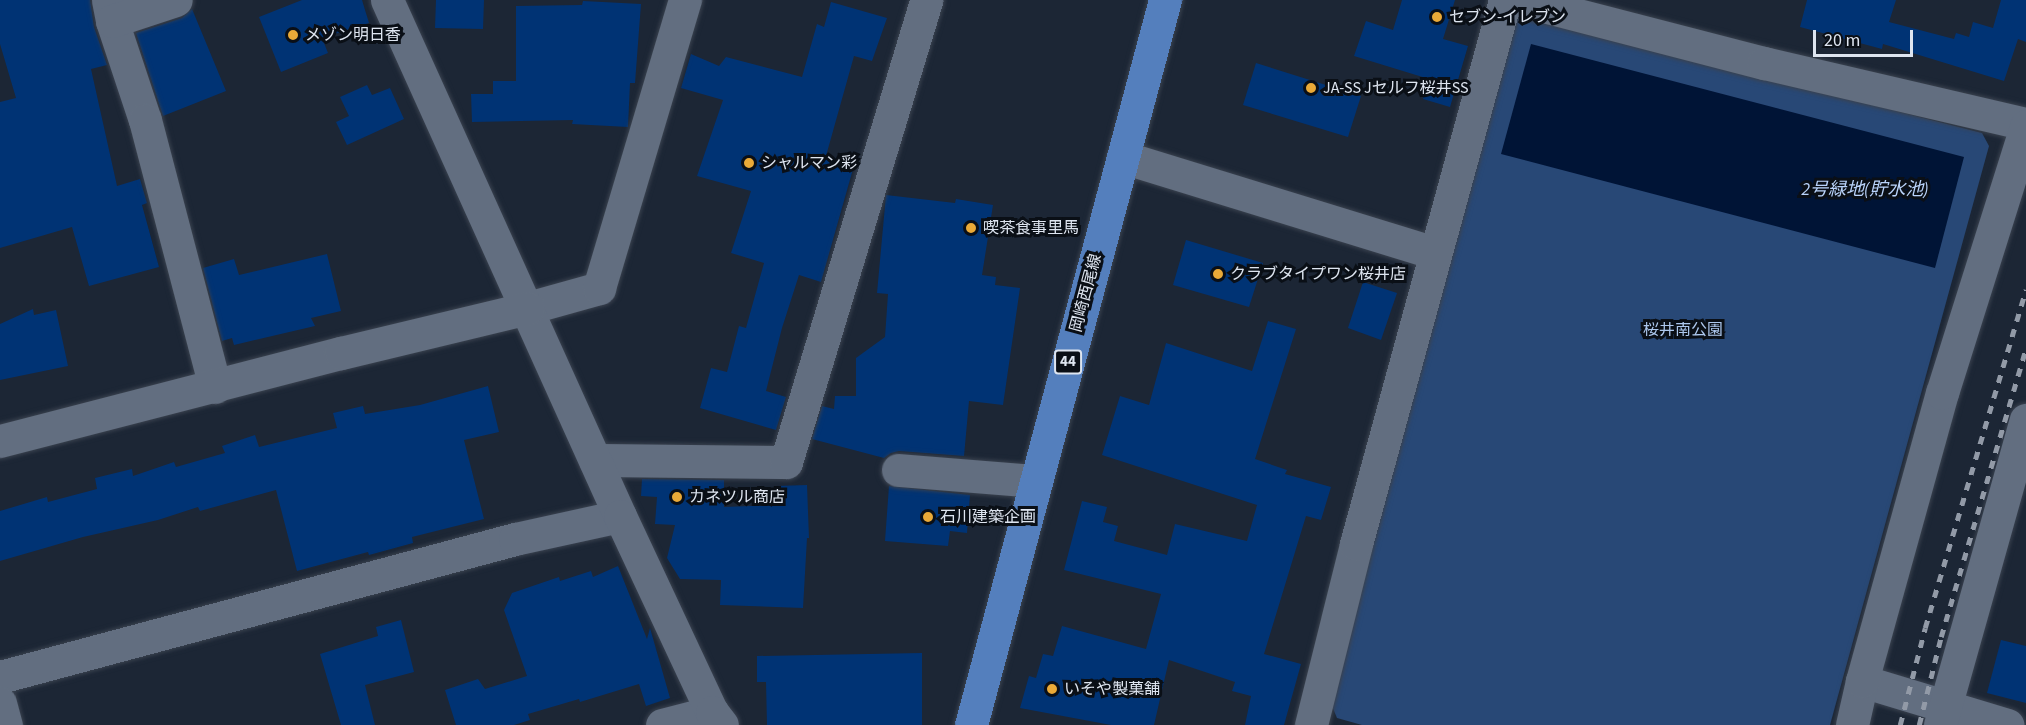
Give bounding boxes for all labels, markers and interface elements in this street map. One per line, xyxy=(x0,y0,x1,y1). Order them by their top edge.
place label: セブン-イレブン xyxy=(1449,7,1566,27)
marker: セブン-イレブン xyxy=(1430,10,1444,24)
scale bar xyxy=(1816,18,1916,56)
place label: メゾン明日香 xyxy=(305,25,401,45)
marker: メゾン明日香 xyxy=(286,28,300,42)
text: 20 m xyxy=(1824,28,1860,53)
place label: JA-SS Jセルフ桜井SS xyxy=(1323,78,1469,98)
marker: JA-SS Jセルフ桜井SS xyxy=(1304,81,1318,95)
place label: シャルマン彩 xyxy=(761,153,857,173)
marker: シャルマン彩 xyxy=(742,156,756,170)
water label: 2号緑地(貯水池) xyxy=(1801,179,1929,201)
place label: 喫茶食事里馬 xyxy=(983,218,1079,238)
marker: 喫茶食事里馬 xyxy=(964,221,978,235)
street label: 岡崎西尾線 xyxy=(1066,252,1106,334)
place label: クラブタイプワン桜井店 xyxy=(1230,264,1406,284)
marker: クラブタイプワン桜井店 xyxy=(1211,267,1225,281)
park label: 桜井南公園 xyxy=(1643,320,1723,340)
road number: 44 xyxy=(1053,350,1083,374)
place label: カネツル商店 xyxy=(689,487,785,507)
marker: カネツル商店 xyxy=(670,490,684,504)
place label: 石川建築企画 xyxy=(940,507,1036,527)
marker: 石川建築企画 xyxy=(921,510,935,524)
place label: いそや製菓舗 xyxy=(1064,679,1160,699)
marker: いそや製菓舗 xyxy=(1045,682,1059,696)

